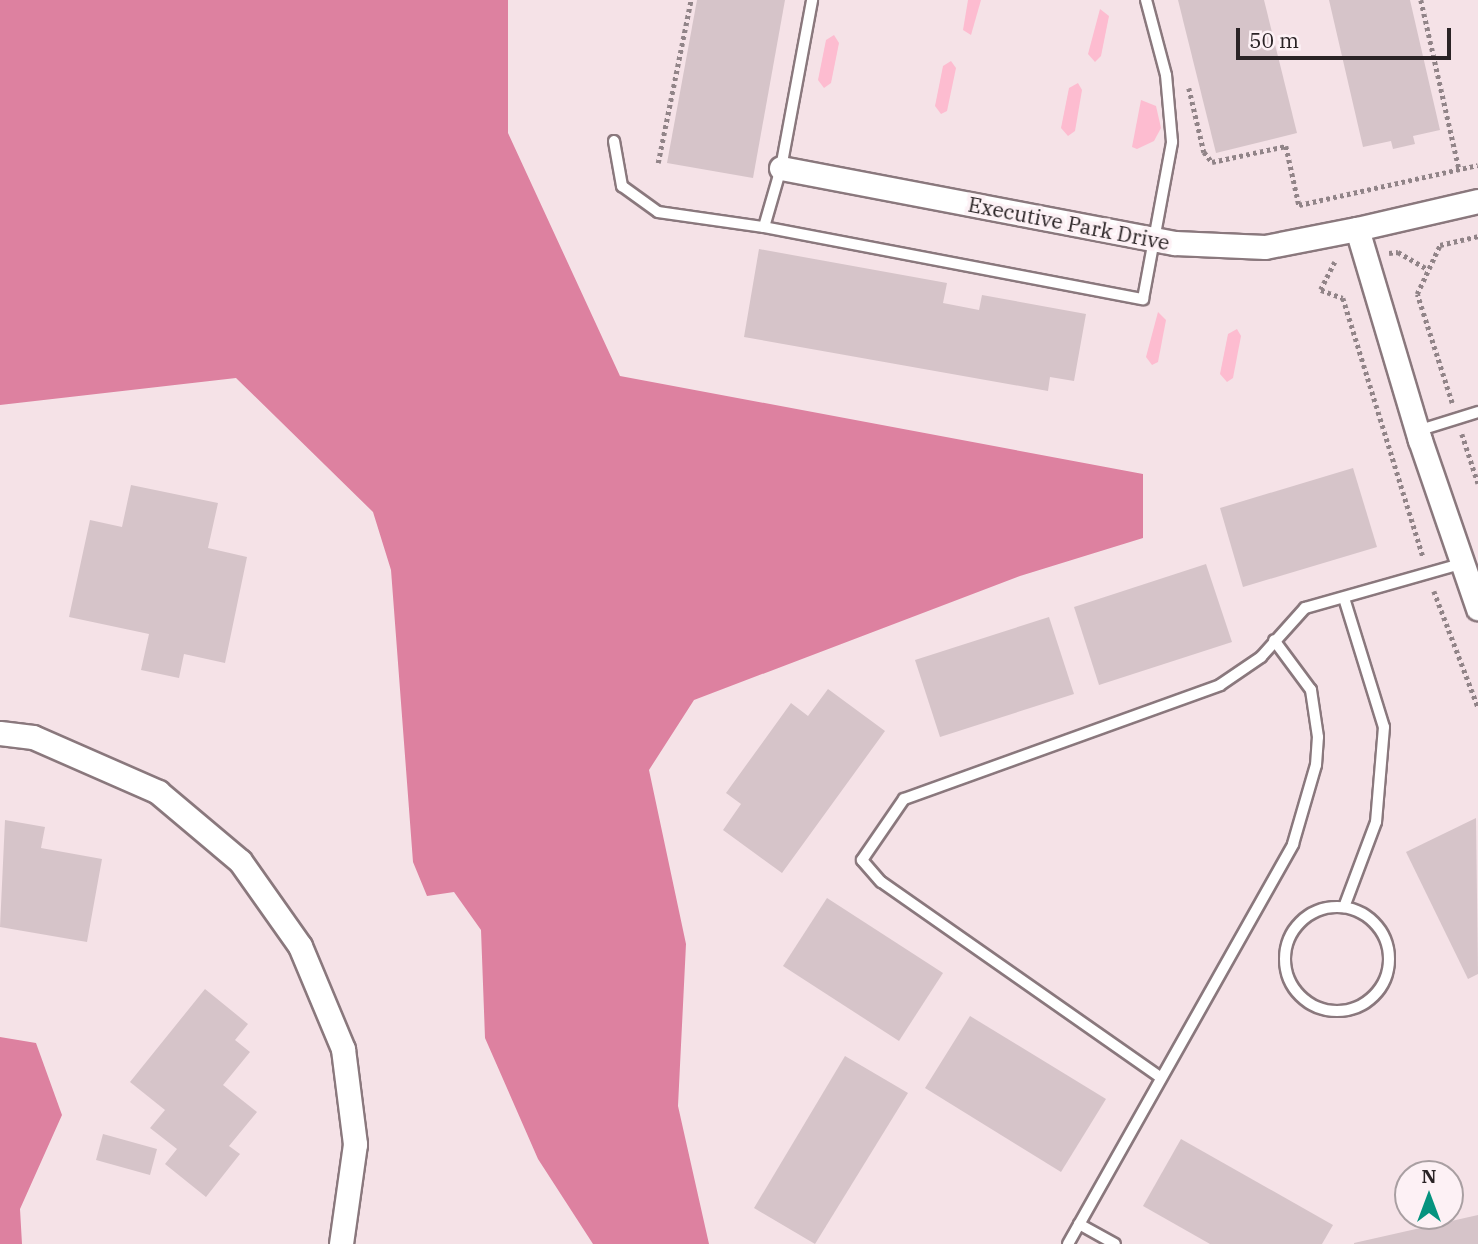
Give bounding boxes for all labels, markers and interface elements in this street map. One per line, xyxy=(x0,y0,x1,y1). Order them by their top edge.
scale bar xyxy=(1240,14,1455,58)
text: 50 m xyxy=(1249,26,1299,54)
street label: Executive Park Drive xyxy=(966,191,1172,255)
north arrow xyxy=(1394,1160,1464,1230)
text: N xyxy=(1421,1164,1437,1188)

